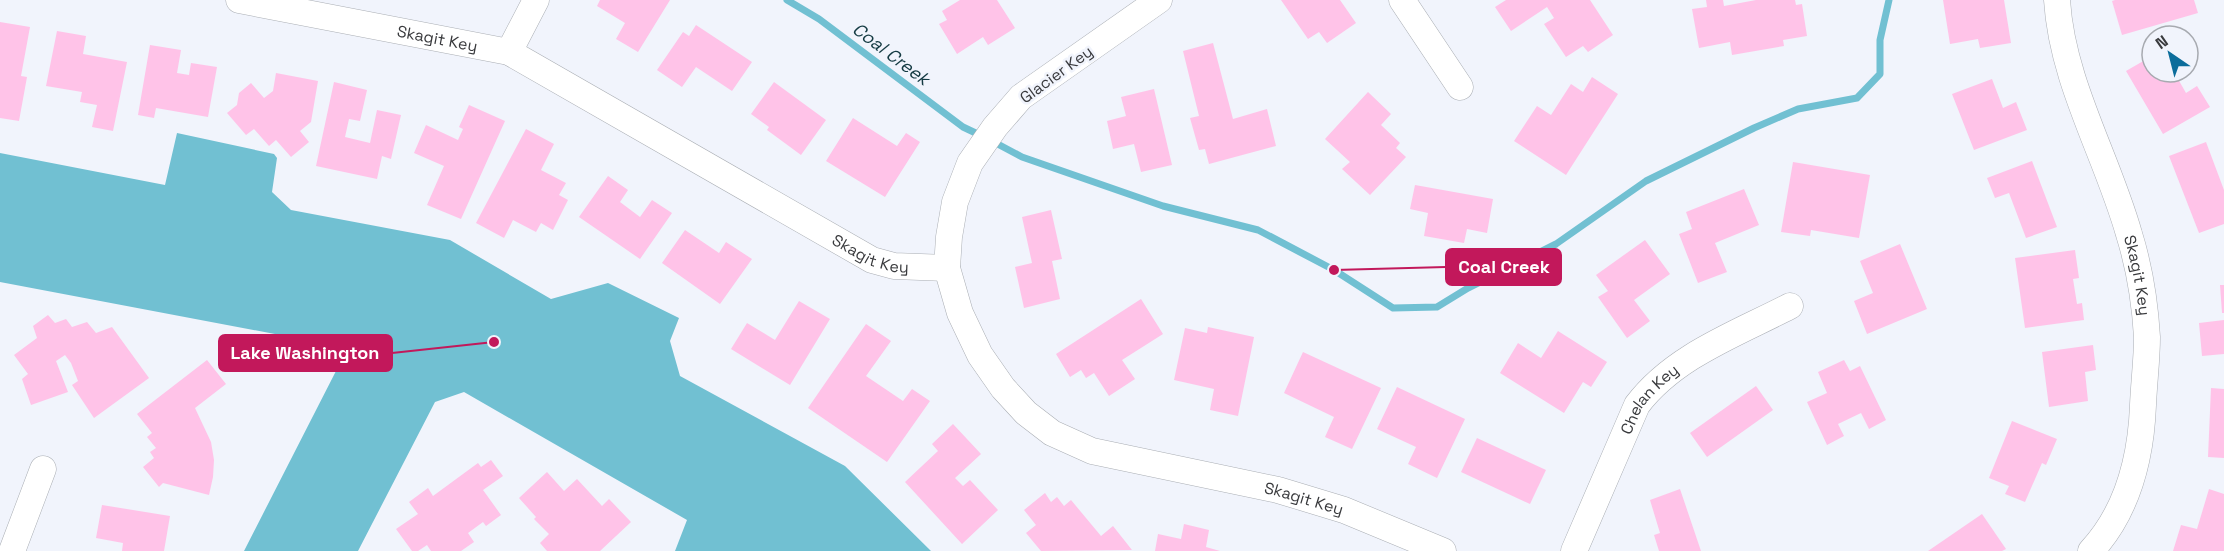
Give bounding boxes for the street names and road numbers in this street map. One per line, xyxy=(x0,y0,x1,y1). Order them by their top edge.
street label: Skagit Key xyxy=(395,21,479,57)
street label: Glacier Key xyxy=(1016,41,1097,108)
street label: Skagit Key xyxy=(828,229,909,278)
street label: Skagit Key xyxy=(2119,233,2155,317)
street label: Chelan Key xyxy=(1616,359,1683,438)
street label: Skagit Key xyxy=(1262,477,1346,520)

